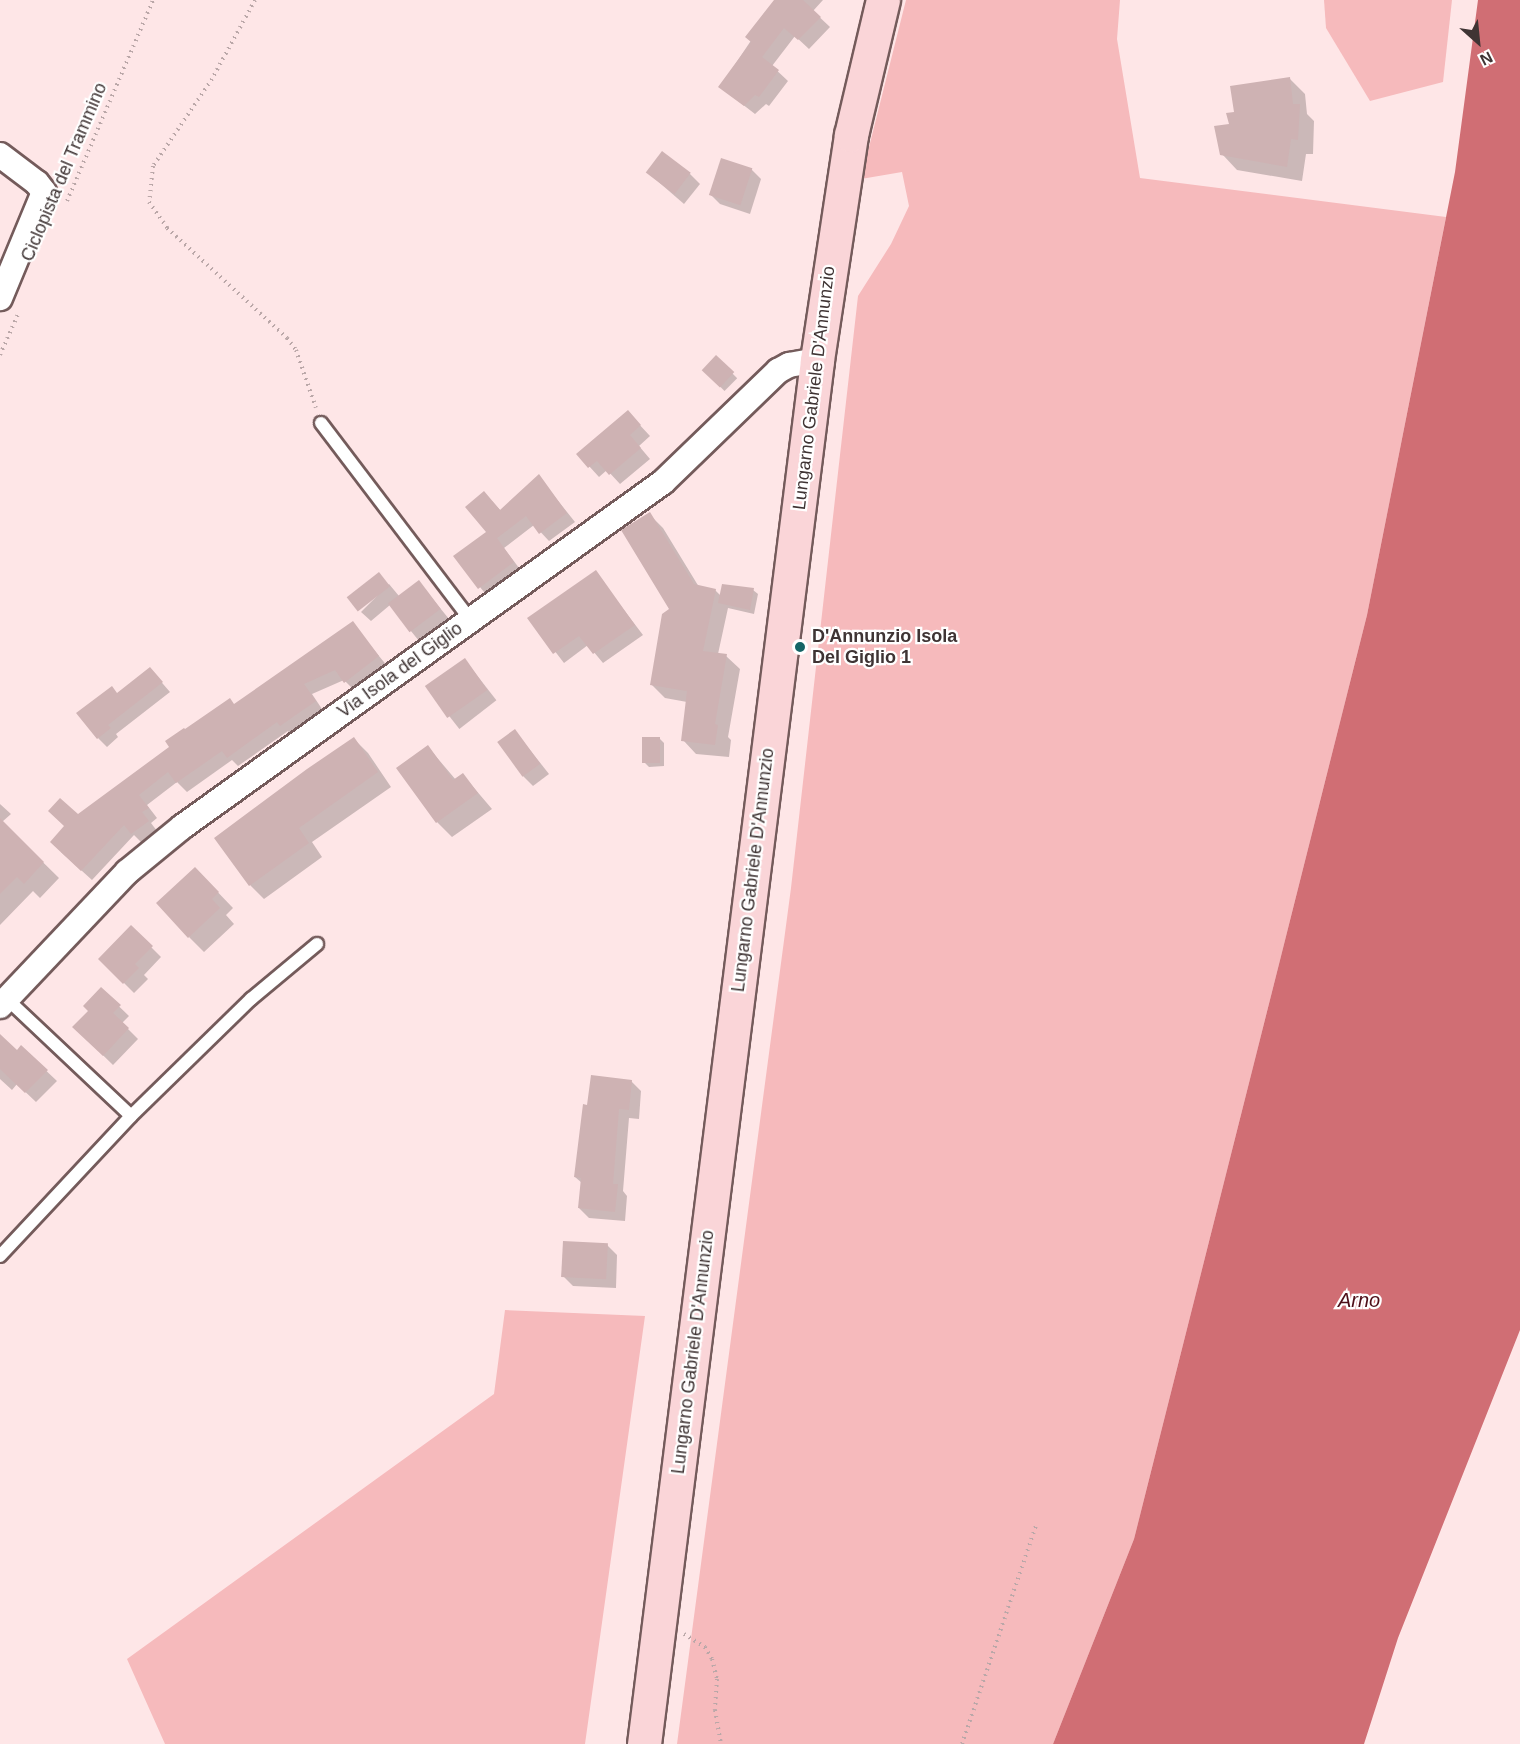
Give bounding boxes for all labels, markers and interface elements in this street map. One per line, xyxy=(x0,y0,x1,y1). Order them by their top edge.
north arrow xyxy=(1448,12,1508,72)
text: N xyxy=(1477,48,1495,69)
street label: Ciclopista del Trammino xyxy=(16,79,112,265)
street label: Lungarno Gabriele D'Annunzio xyxy=(788,265,840,511)
street label: Via Isola del Giglio xyxy=(333,618,467,722)
place label: D'Annunzio Isola Del Giglio 1 xyxy=(812,626,957,668)
marker: D'Annunzio Isola Del Giglio 1 xyxy=(793,640,807,654)
street label: Lungarno Gabriele D'Annunzio xyxy=(727,747,779,993)
street label: Lungarno Gabriele D'Annunzio xyxy=(667,1229,719,1475)
water label: Arno xyxy=(1338,1288,1380,1312)

